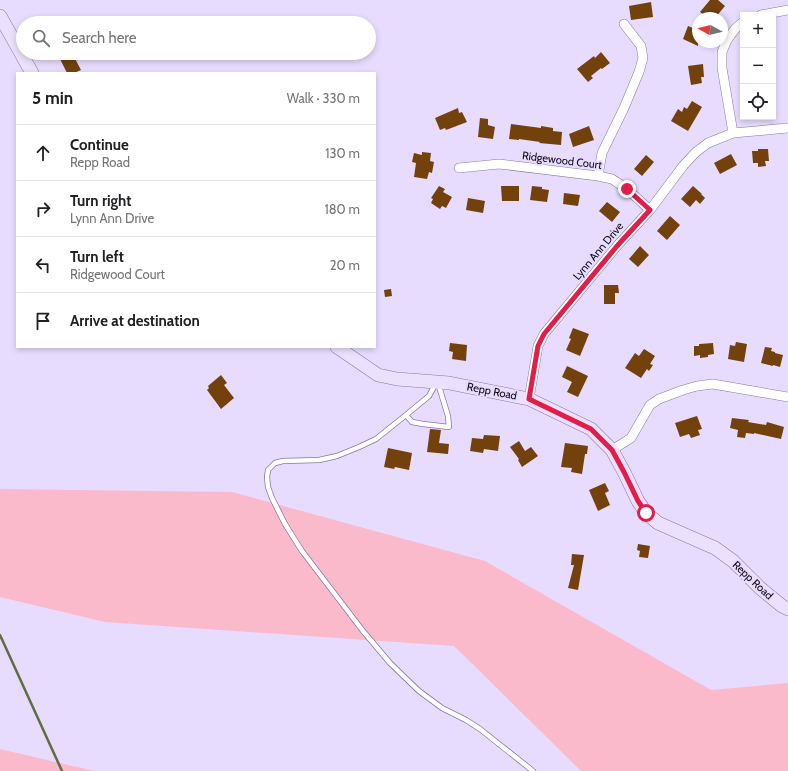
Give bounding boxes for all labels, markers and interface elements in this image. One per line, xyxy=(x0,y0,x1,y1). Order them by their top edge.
north arrow xyxy=(692,12,728,48)
map controls xyxy=(740,12,776,120)
button: + xyxy=(740,12,776,48)
search box xyxy=(16,16,376,60)
icon: search xyxy=(30,27,52,49)
text: Search here xyxy=(62,29,137,47)
button: − xyxy=(740,48,776,84)
button: locate xyxy=(740,84,776,120)
text: 5 min xyxy=(32,88,73,108)
text: Walk · 330 m xyxy=(287,90,360,106)
text: Continue xyxy=(70,136,129,154)
icon: ahead xyxy=(32,142,54,164)
text: 130 m xyxy=(325,145,360,161)
street label: Ridgewood Court xyxy=(521,148,603,172)
text: Repp Road xyxy=(70,154,130,170)
route end xyxy=(618,180,636,198)
text: Turn right xyxy=(70,192,131,210)
icon: right xyxy=(32,198,54,220)
text: 180 m xyxy=(324,201,360,217)
text: Lynn Ann Drive xyxy=(70,210,154,226)
street label: Lynn Ann Drive xyxy=(570,219,626,283)
text: Turn left xyxy=(70,248,124,266)
icon: left xyxy=(32,254,54,276)
text: 20 m xyxy=(330,257,360,273)
text: Ridgewood Court xyxy=(70,266,165,282)
icon: arrive xyxy=(32,310,54,332)
text: Arrive at destination xyxy=(70,312,200,330)
street label: Repp Road xyxy=(466,379,518,403)
route start xyxy=(637,504,655,522)
street label: Repp Road xyxy=(730,558,776,602)

